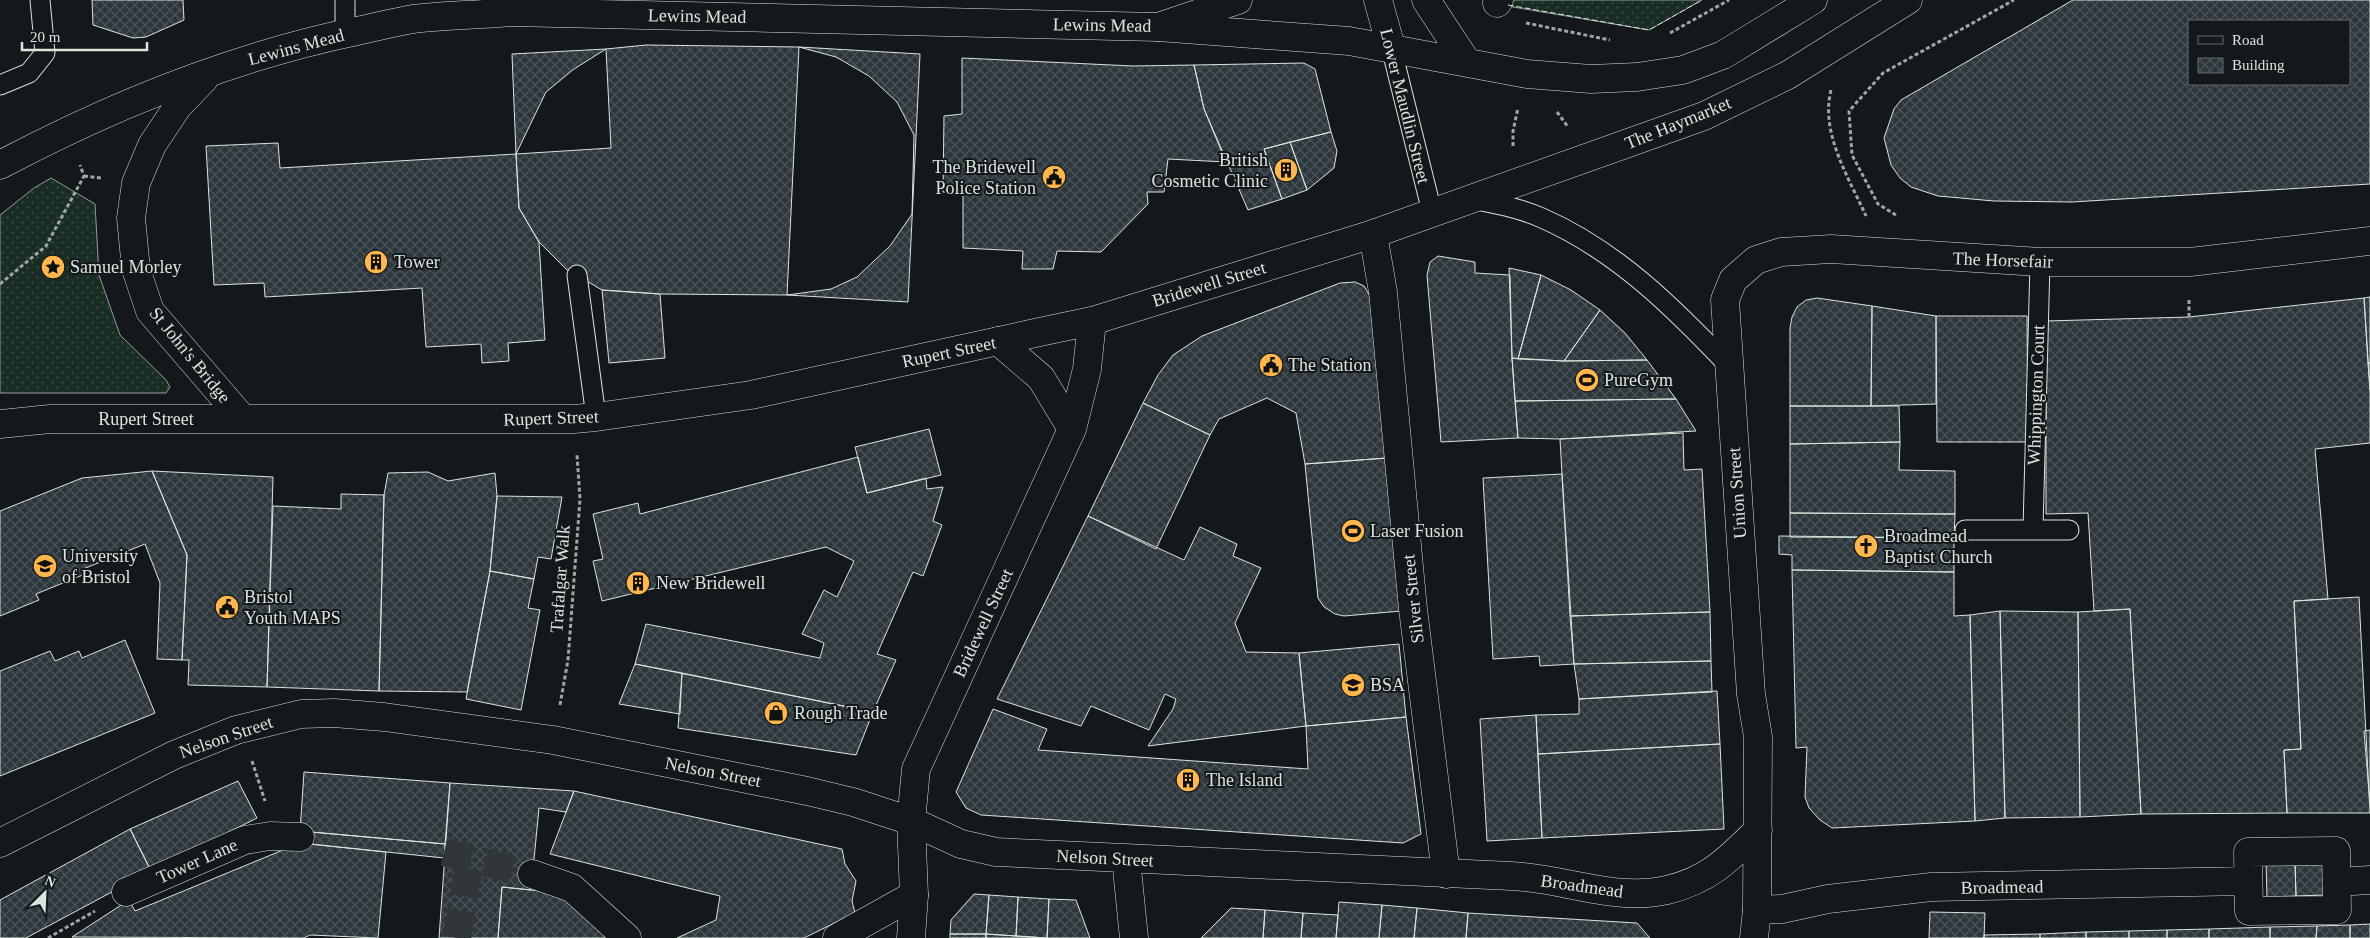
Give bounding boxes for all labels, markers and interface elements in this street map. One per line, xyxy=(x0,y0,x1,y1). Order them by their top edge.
street label: Lewins Mead xyxy=(648,5,746,27)
street label: Lewins Mead xyxy=(1053,14,1151,36)
scale bar xyxy=(22,20,148,52)
legend xyxy=(2188,20,2350,85)
street label: Lewins Mead xyxy=(246,25,346,69)
street label: Lower Maudlin Street xyxy=(1376,26,1434,186)
text: 20 m xyxy=(30,29,61,45)
text: Road xyxy=(2232,32,2264,48)
text: Building xyxy=(2232,57,2285,73)
street label: The Haymarket xyxy=(1622,93,1734,153)
place label: British Cosmetic Clinic xyxy=(1152,150,1268,191)
place label: The Bridewell Police Station xyxy=(933,157,1036,198)
building icon: British Cosmetic Clinic xyxy=(1273,157,1299,183)
public building icon: The Bridewell Police Station xyxy=(1041,164,1067,190)
street label: The Horsefair xyxy=(1952,248,2054,272)
building icon: Tower xyxy=(363,249,389,275)
place label: Tower xyxy=(394,252,440,272)
place icon: Samuel Morley xyxy=(40,254,66,280)
place label: Samuel Morley xyxy=(70,257,181,277)
street label: Bridewell Street xyxy=(1150,257,1268,311)
street label: St John's Bridge xyxy=(145,303,235,407)
street label: Whippington Court xyxy=(2024,324,2048,466)
street label: Rupert Street xyxy=(900,332,998,372)
public building icon: The Station xyxy=(1258,352,1284,378)
place label: The Station xyxy=(1288,355,1372,375)
sports icon: PureGym xyxy=(1574,367,1600,393)
place label: PureGym xyxy=(1604,370,1673,390)
street label: Rupert Street xyxy=(503,406,599,430)
street label: Rupert Street xyxy=(98,409,194,429)
street label: Union Street xyxy=(1724,447,1750,539)
sports icon: Laser Fusion xyxy=(1340,518,1366,544)
place label: Laser Fusion xyxy=(1370,521,1464,541)
street label: Trafalgar Walk xyxy=(546,524,574,634)
place label: Broadmead Baptist Church xyxy=(1884,526,1993,567)
church icon: Broadmead Baptist Church xyxy=(1853,533,1879,559)
place label: University of Bristol xyxy=(62,546,138,587)
school or university icon: University of Bristol xyxy=(32,553,58,579)
street label: Silver Street xyxy=(1398,553,1428,645)
street label: Bridewell Street xyxy=(949,566,1017,680)
building icon: New Bridewell xyxy=(625,570,651,596)
place label: New Bridewell xyxy=(656,573,765,593)
place label: Bristol Youth MAPS xyxy=(244,587,341,628)
public building icon: Bristol Youth MAPS xyxy=(214,594,240,620)
school or university icon: BSA xyxy=(1340,672,1366,698)
place label: BSA xyxy=(1370,675,1405,695)
shop icon: Rough Trade xyxy=(763,700,789,726)
place label: Rough Trade xyxy=(794,703,888,723)
street label: Nelson Street xyxy=(177,712,275,762)
street label: Nelson Street xyxy=(663,753,763,791)
building icon: The Island xyxy=(1175,767,1201,793)
place label: The Island xyxy=(1206,770,1282,790)
street label: Tower Lane xyxy=(154,834,240,888)
street label: Nelson Street xyxy=(1056,845,1154,871)
north arrow xyxy=(20,868,70,918)
street label: Broadmead xyxy=(1540,870,1624,902)
text: N xyxy=(42,873,58,890)
street label: Broadmead xyxy=(1960,876,2044,898)

